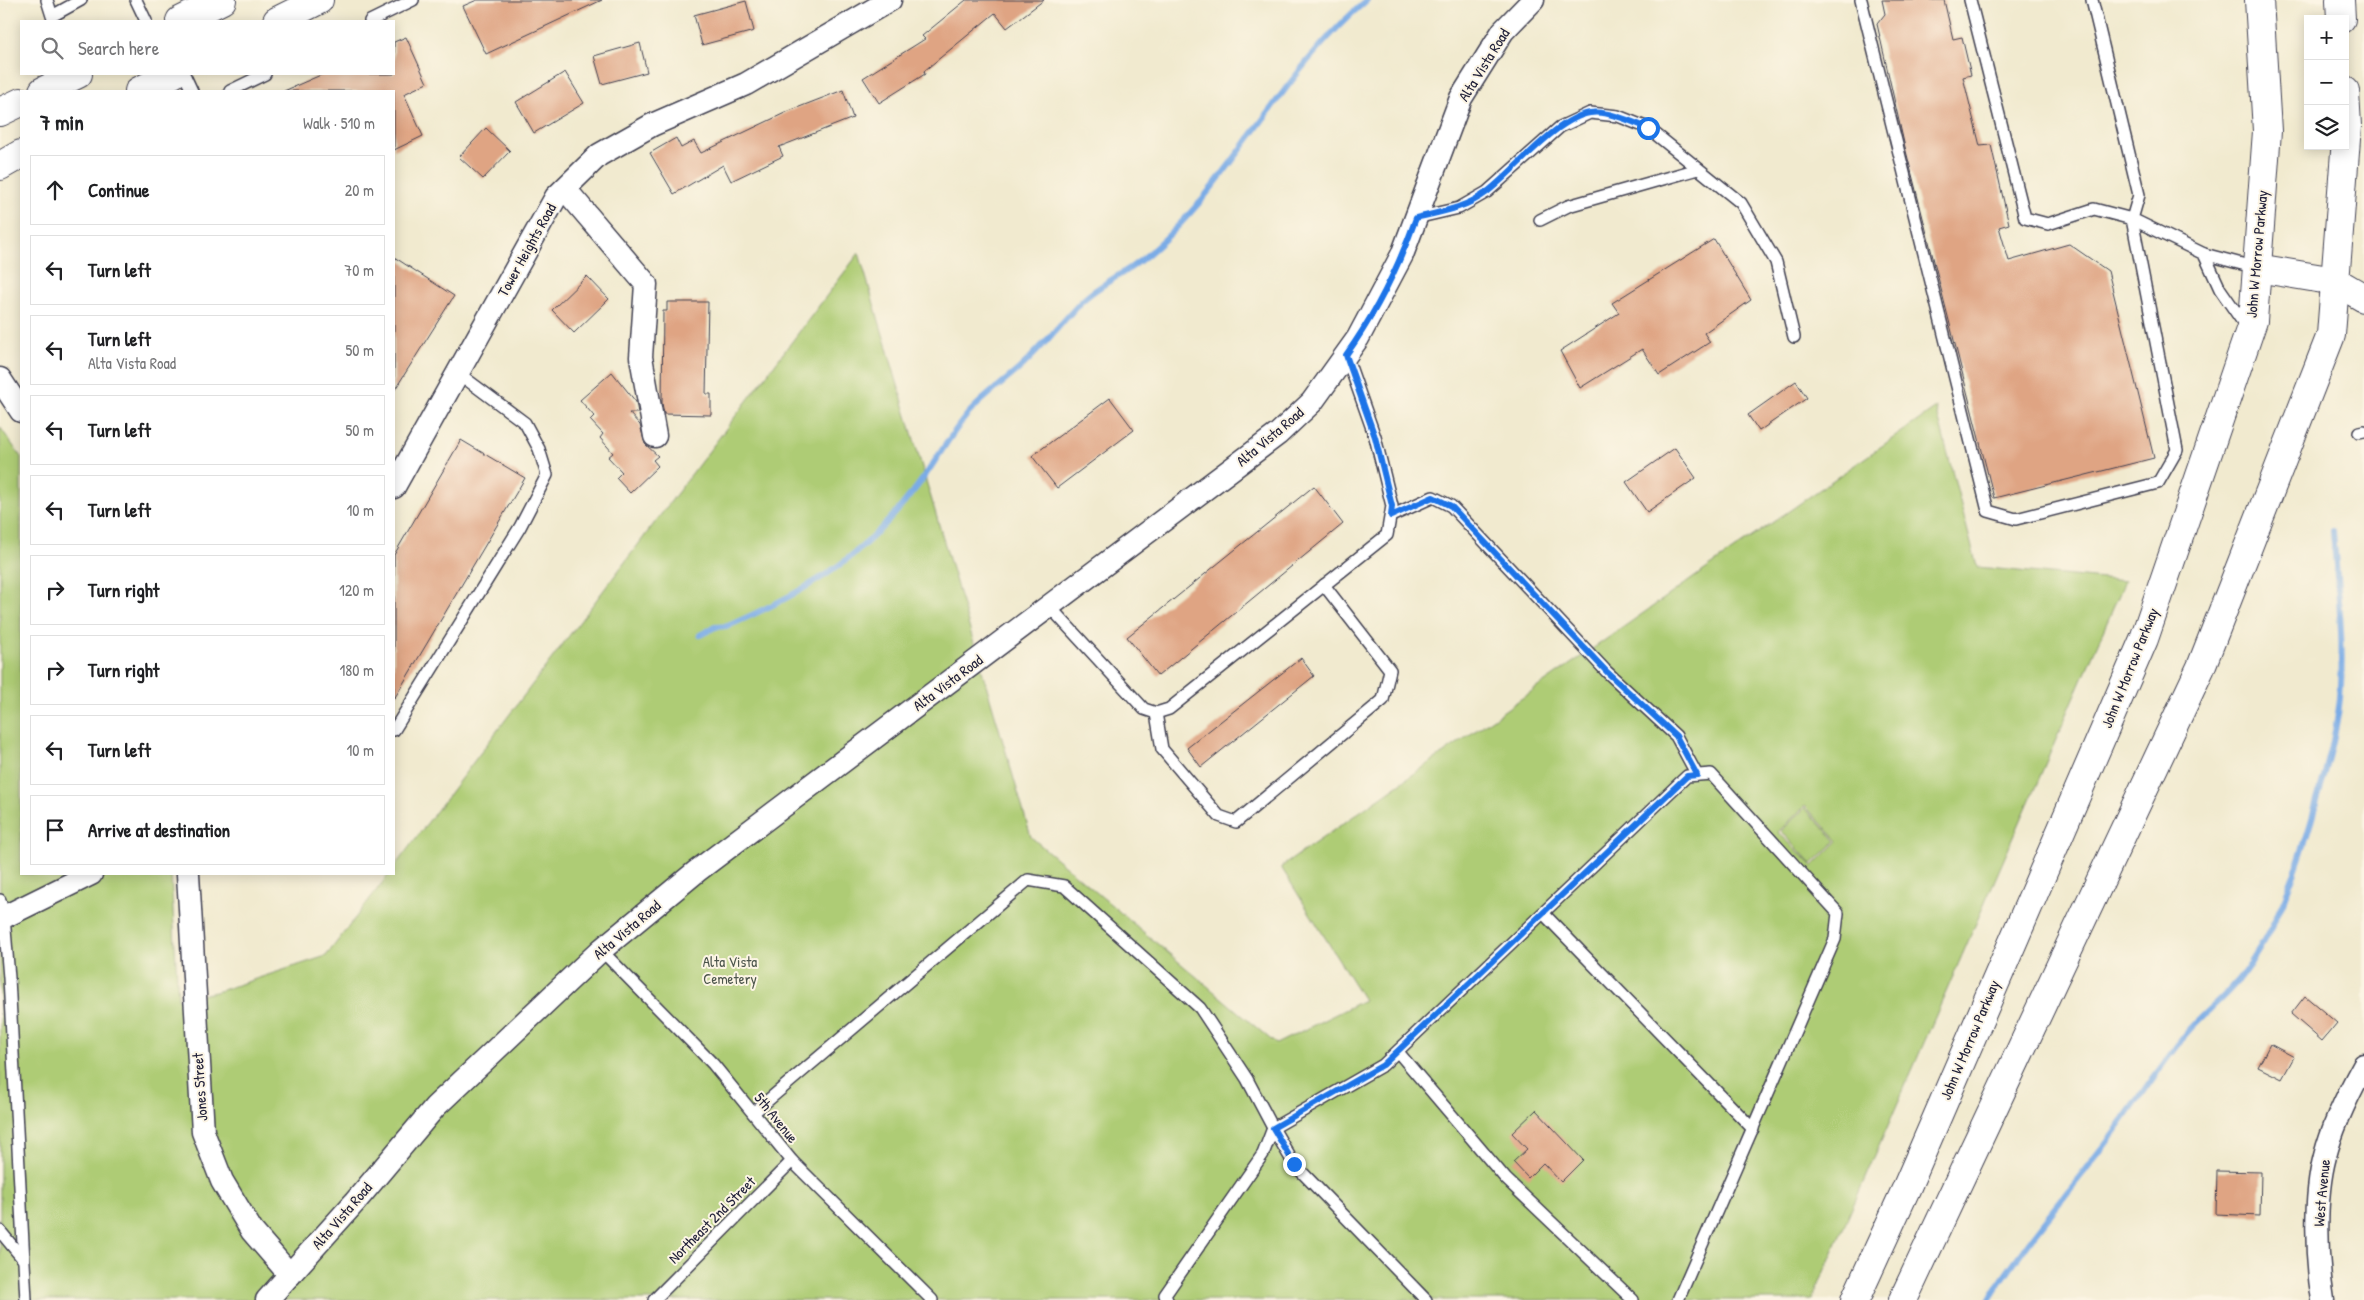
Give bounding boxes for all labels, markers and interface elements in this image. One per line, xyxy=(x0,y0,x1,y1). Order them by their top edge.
map controls xyxy=(2304,15,2349,150)
button: + xyxy=(2304,15,2349,60)
search box xyxy=(20,20,395,75)
street label: Alta Vista Road xyxy=(1453,24,1514,105)
icon: search xyxy=(38,34,66,62)
text: Search here xyxy=(78,35,159,61)
button: − xyxy=(2304,60,2349,105)
button: layers xyxy=(2304,105,2349,150)
text: 7 min xyxy=(40,108,84,137)
text: Walk · 510 m xyxy=(303,112,375,134)
route start xyxy=(1637,117,1660,140)
icon: ahead xyxy=(41,176,69,204)
text: Continue xyxy=(88,177,149,203)
text: 20 m xyxy=(345,179,374,201)
street label: John W Morrow Parkway xyxy=(2240,189,2273,319)
street label: Tower Heights Road xyxy=(492,199,561,300)
icon: left xyxy=(41,256,69,284)
text: Turn left xyxy=(88,257,151,283)
text: 70 m xyxy=(344,259,374,281)
text: Turn left xyxy=(88,326,151,352)
icon: left xyxy=(41,336,69,364)
text: 50 m xyxy=(346,339,374,361)
text: Alta Vista Road xyxy=(88,352,176,374)
street label: Alta Vista Road xyxy=(1231,402,1308,471)
icon: left xyxy=(41,416,69,444)
text: Turn left xyxy=(88,417,151,443)
text: 50 m xyxy=(346,419,374,441)
icon: left xyxy=(41,496,69,524)
text: Turn left xyxy=(88,497,151,523)
text: 10 m xyxy=(346,499,374,521)
icon: right xyxy=(41,576,69,604)
text: Turn right xyxy=(88,577,159,603)
text: 120 m xyxy=(339,579,374,601)
street label: John W Morrow Parkway xyxy=(2096,605,2163,731)
street label: Alta Vista Road xyxy=(908,649,987,716)
icon: right xyxy=(41,656,69,684)
text: Turn right xyxy=(88,657,159,683)
text: 180 m xyxy=(340,659,374,681)
icon: left xyxy=(41,736,69,764)
text: Turn left xyxy=(88,737,151,763)
text: 10 m xyxy=(346,739,374,761)
icon: arrive xyxy=(41,816,69,844)
text: Arrive at destination xyxy=(88,817,230,843)
street label: Alta Vista Road xyxy=(588,895,665,964)
park label: Alta Vista Cemetery xyxy=(703,951,757,989)
street label: John W Morrow Parkway xyxy=(1935,977,2004,1103)
street label: Jones Street xyxy=(187,1051,212,1122)
street label: 5th Avenue xyxy=(750,1088,803,1147)
route end xyxy=(1283,1153,1306,1176)
street label: West Avenue xyxy=(2308,1158,2335,1228)
street label: Northeast 2nd Street xyxy=(663,1171,761,1268)
street label: Alta Vista Road xyxy=(307,1178,377,1254)

